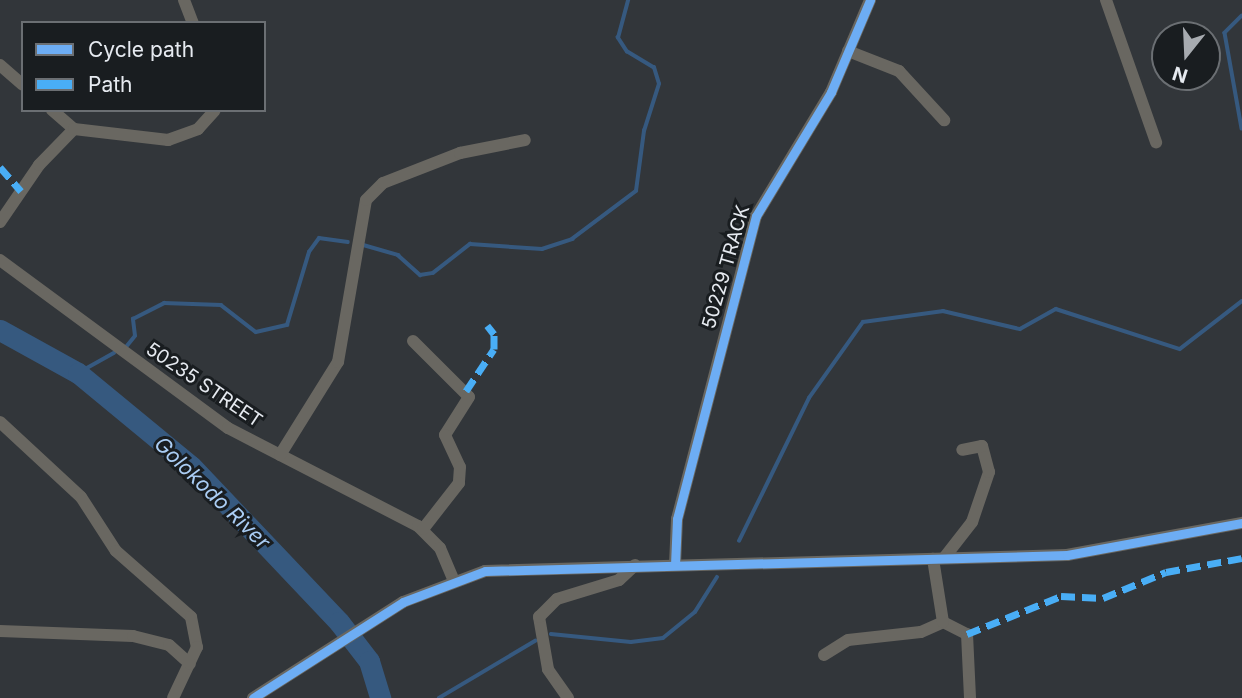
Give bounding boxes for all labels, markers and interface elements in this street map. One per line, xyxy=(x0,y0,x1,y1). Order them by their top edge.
legend xyxy=(21,21,266,112)
north arrow xyxy=(1151,21,1221,91)
text: Cycle path xyxy=(88,37,194,62)
text: N xyxy=(1170,61,1190,88)
text: Path xyxy=(88,72,133,97)
street label: 50229 TRACK xyxy=(697,203,755,331)
street label: 50235 STREET xyxy=(141,338,267,432)
water label: Golokodo River xyxy=(149,431,275,555)

